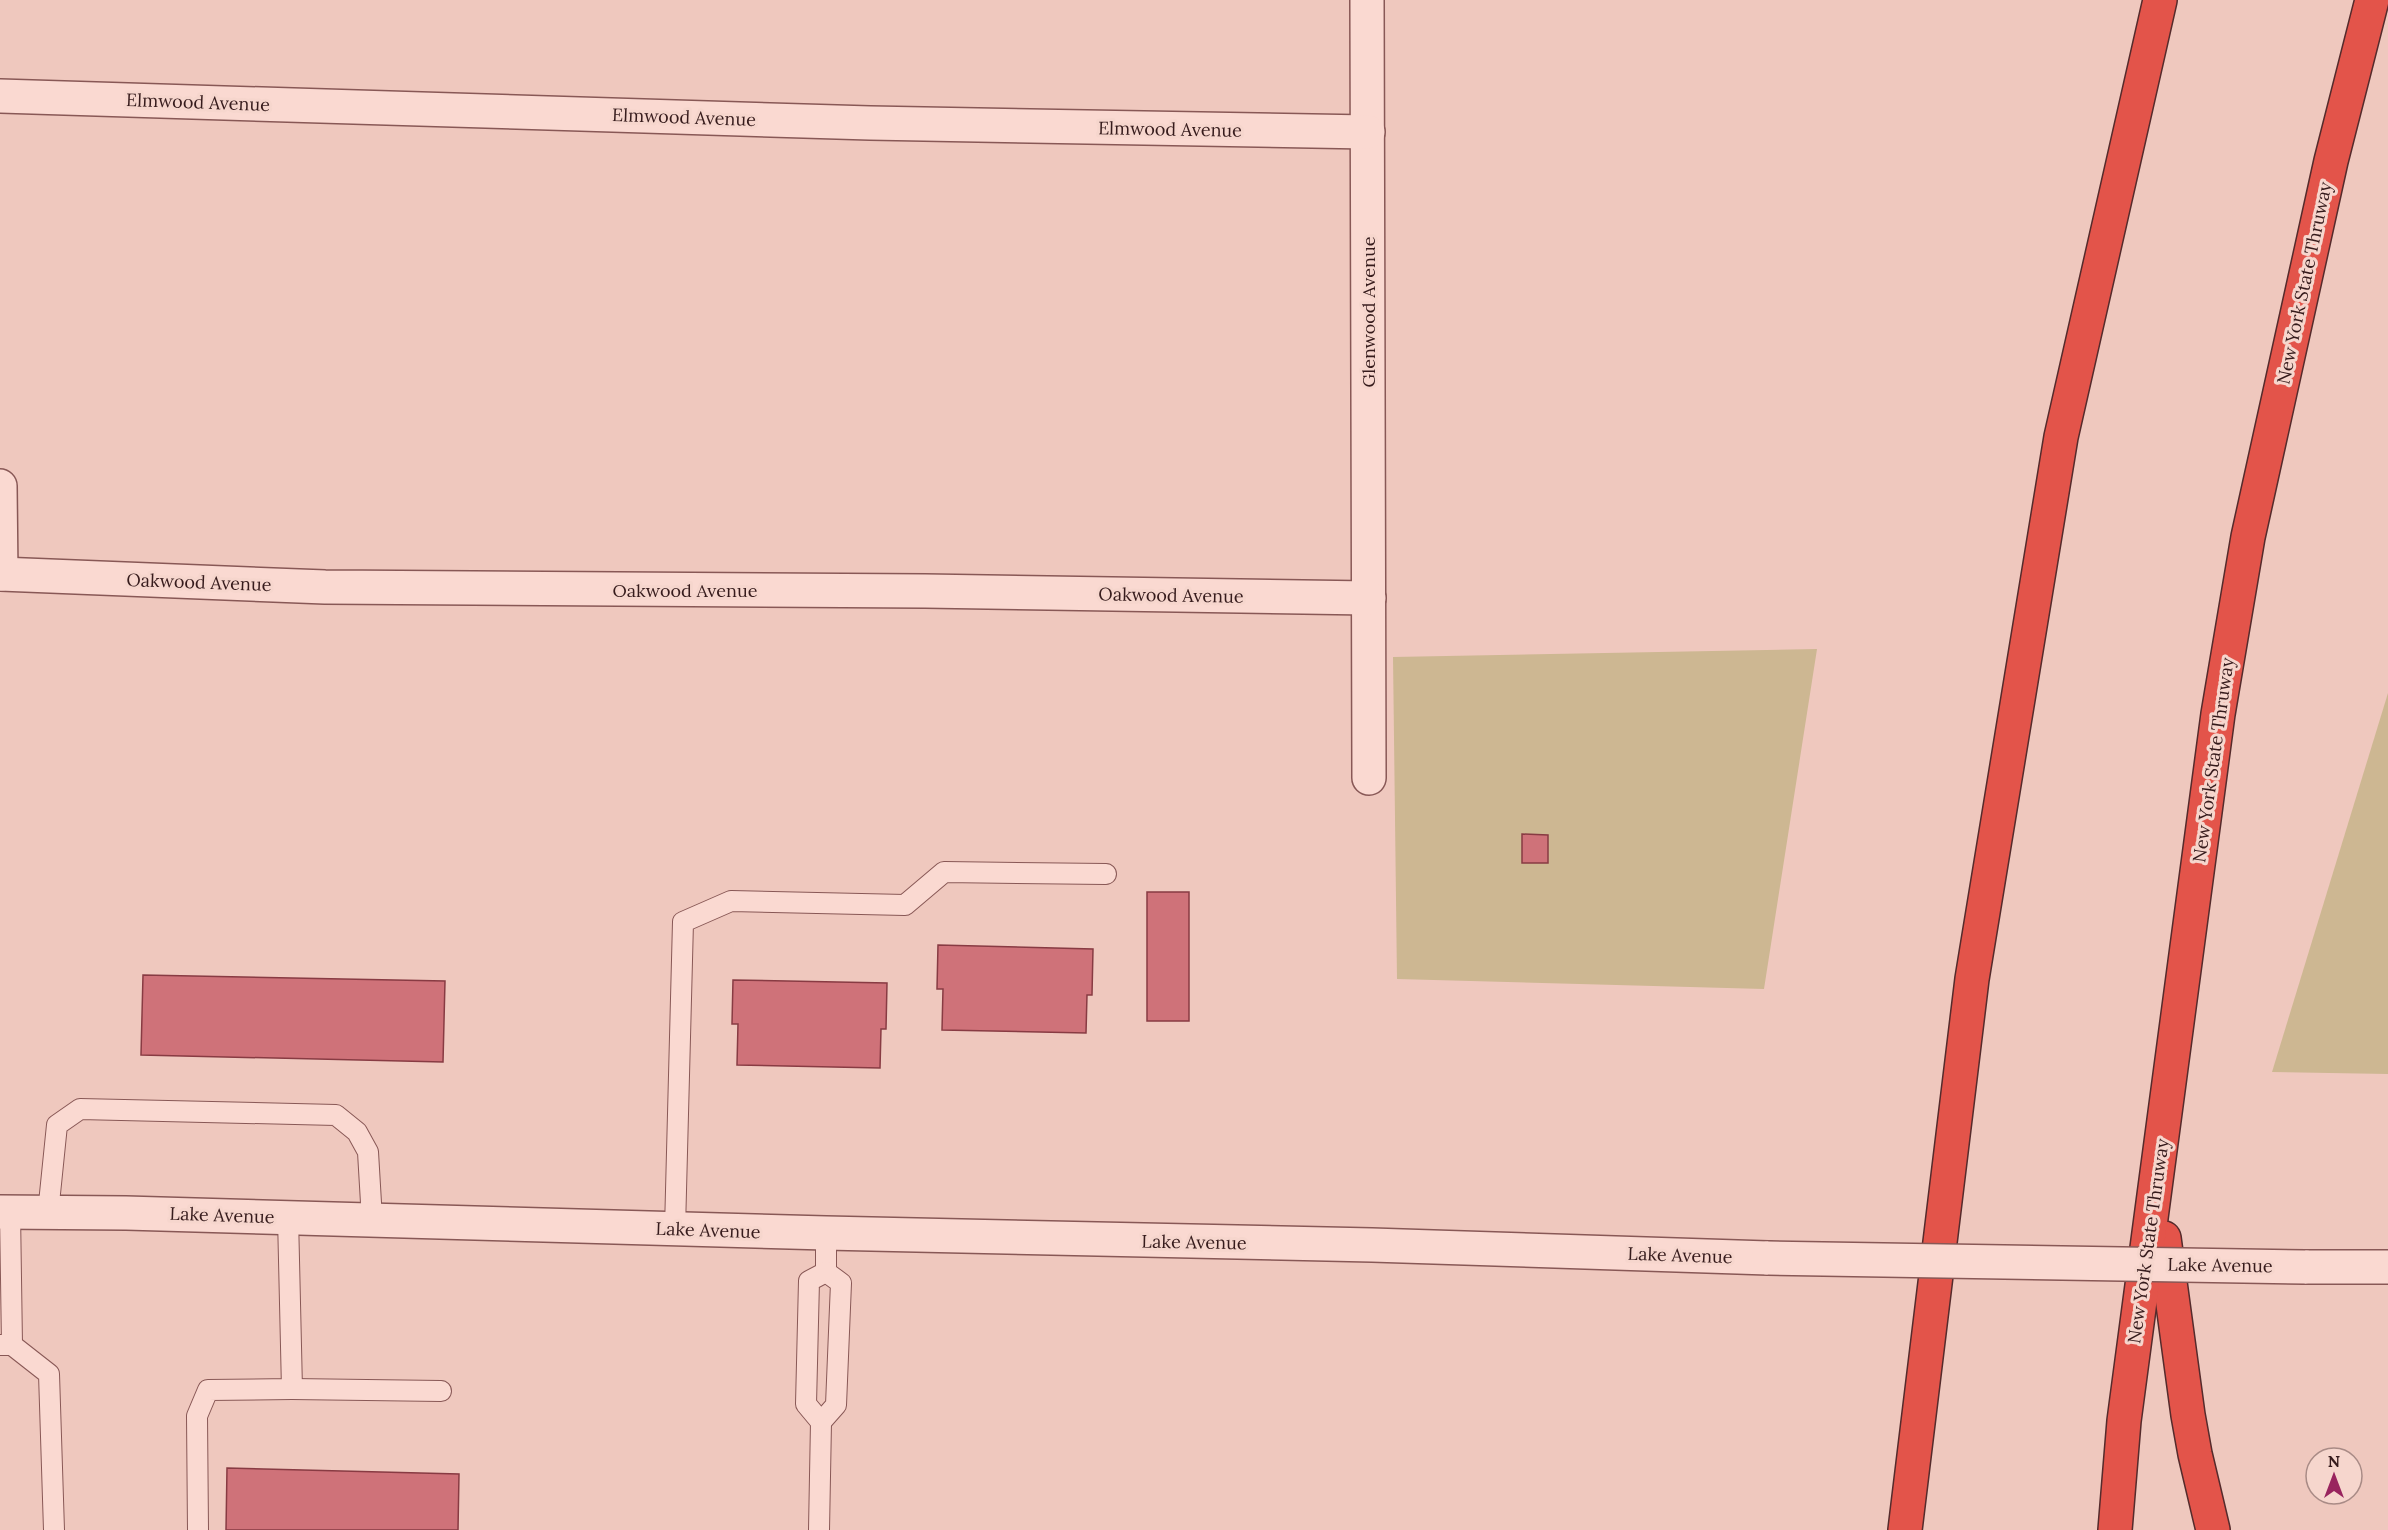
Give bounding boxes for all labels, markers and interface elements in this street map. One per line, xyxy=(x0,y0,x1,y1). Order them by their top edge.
street label: Elmwood Avenue xyxy=(126,88,271,116)
street label: Elmwood Avenue xyxy=(612,103,757,131)
street label: Elmwood Avenue xyxy=(1098,116,1242,142)
street label: New York State Thruway xyxy=(2271,179,2337,386)
street label: Glenwood Avenue xyxy=(1357,236,1380,387)
street label: Oakwood Avenue xyxy=(126,568,272,596)
street label: Oakwood Avenue xyxy=(612,579,758,602)
street label: Oakwood Avenue xyxy=(1098,582,1244,608)
street label: New York State Thruway xyxy=(2187,656,2239,864)
street label: New York State Thruway xyxy=(2122,1137,2174,1345)
street label: Lake Avenue xyxy=(169,1202,275,1228)
street label: Lake Avenue xyxy=(655,1217,761,1243)
street label: Lake Avenue xyxy=(1141,1230,1247,1254)
street label: Lake Avenue xyxy=(1627,1242,1733,1268)
street label: Lake Avenue xyxy=(2167,1253,2273,1277)
north arrow xyxy=(2304,1446,2364,1506)
text: N xyxy=(2328,1451,2340,1471)

